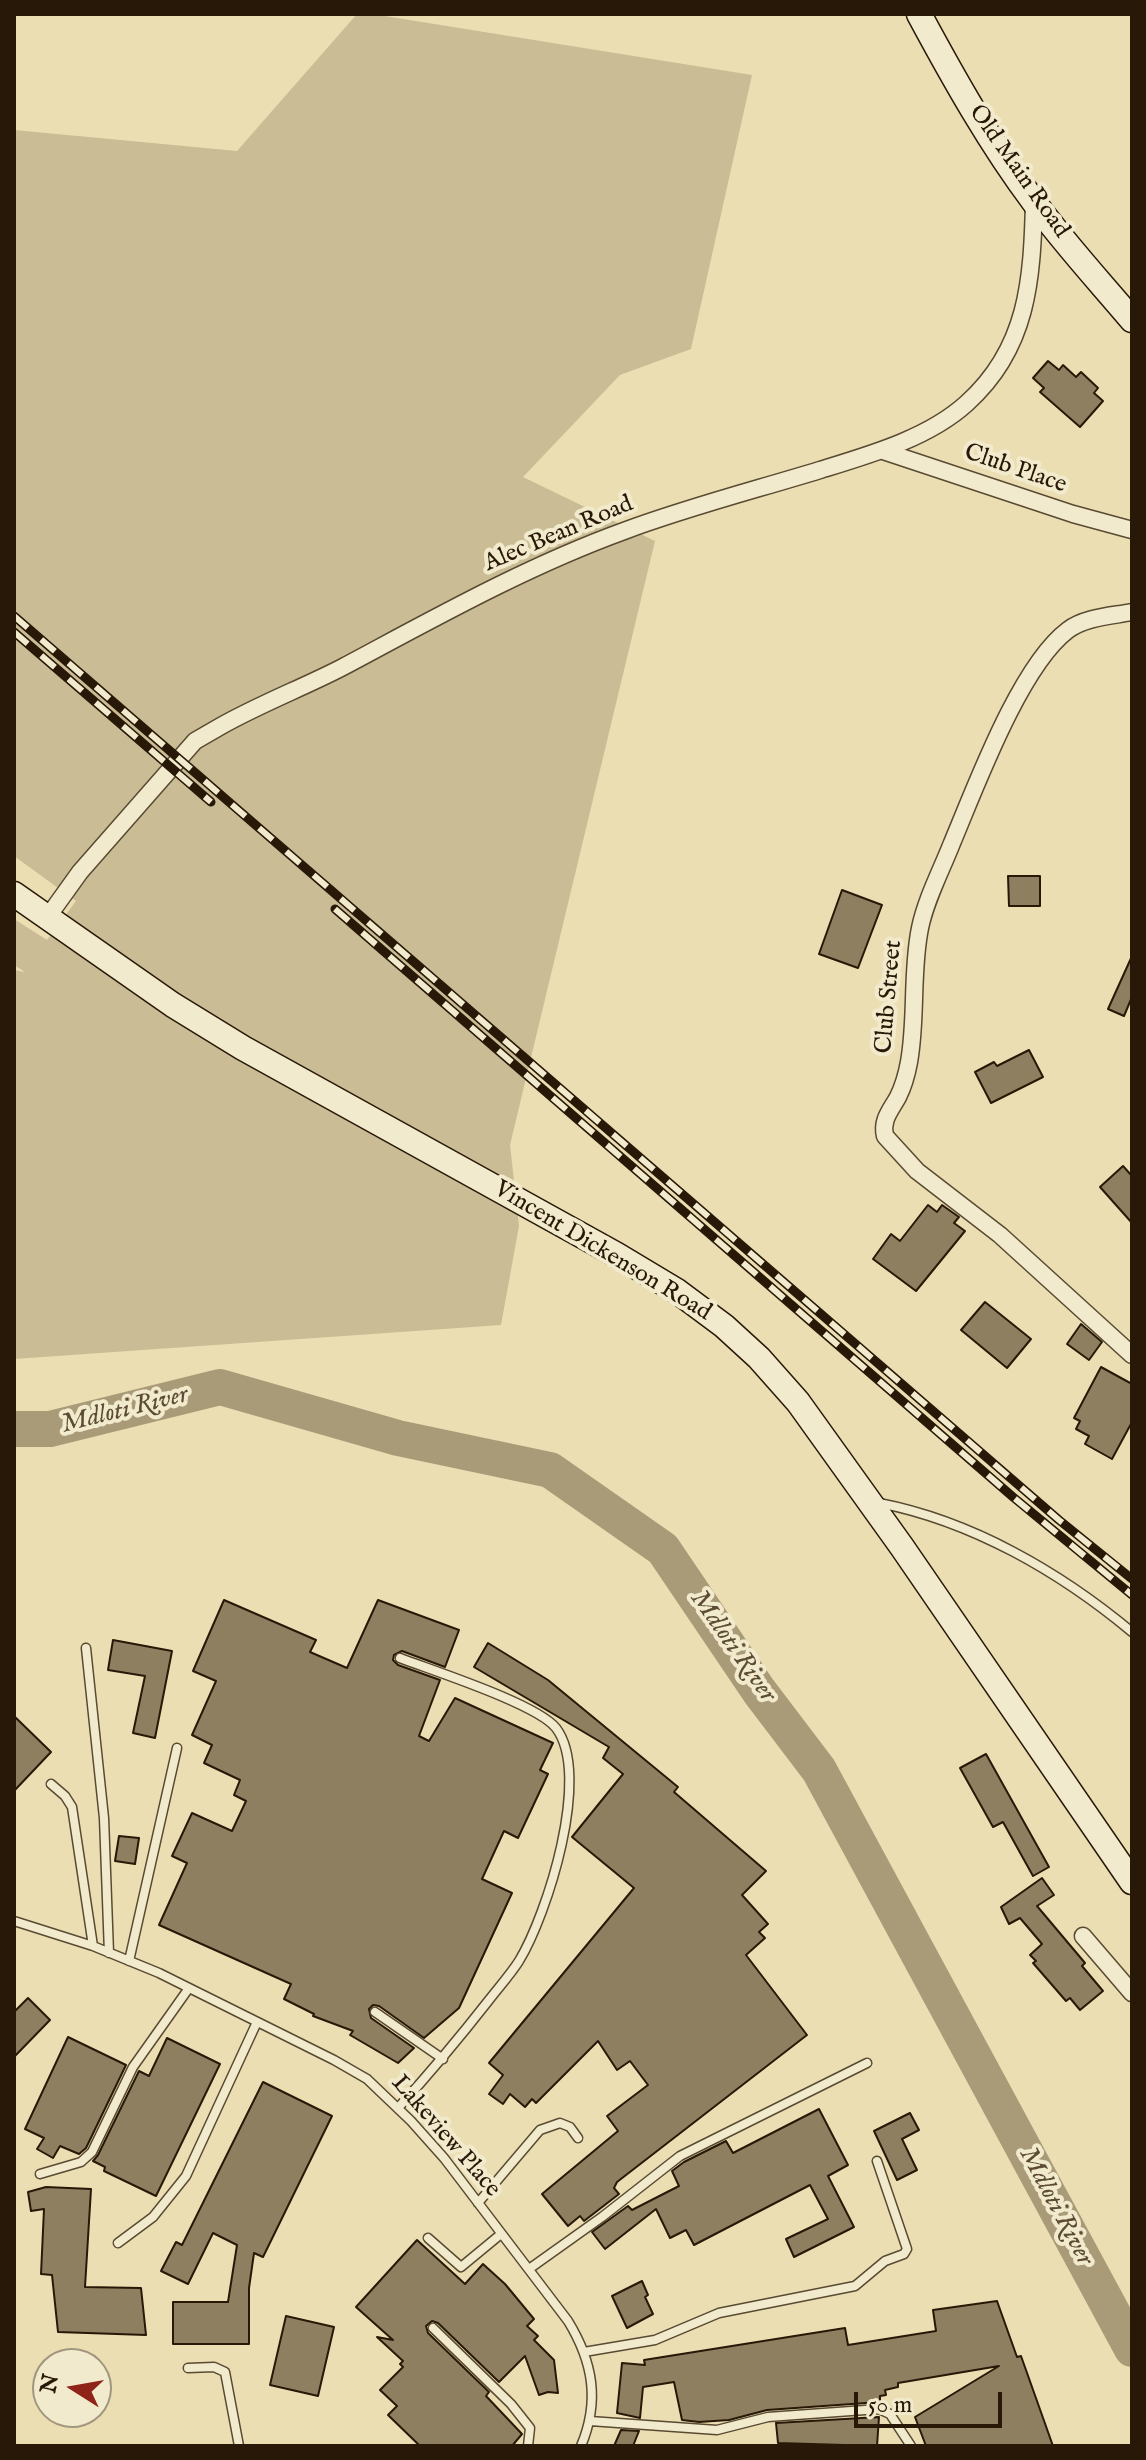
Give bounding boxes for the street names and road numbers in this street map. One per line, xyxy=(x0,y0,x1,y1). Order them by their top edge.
street label: Old Main Road xyxy=(961,100,1075,244)
street label: Club Place xyxy=(960,439,1070,501)
street label: Alec Bean Road xyxy=(480,491,638,579)
street label: Club Street xyxy=(871,939,909,1055)
street label: Vincent Dickenson Road xyxy=(488,1176,716,1328)
street label: Lakeview Place xyxy=(384,2070,506,2204)

